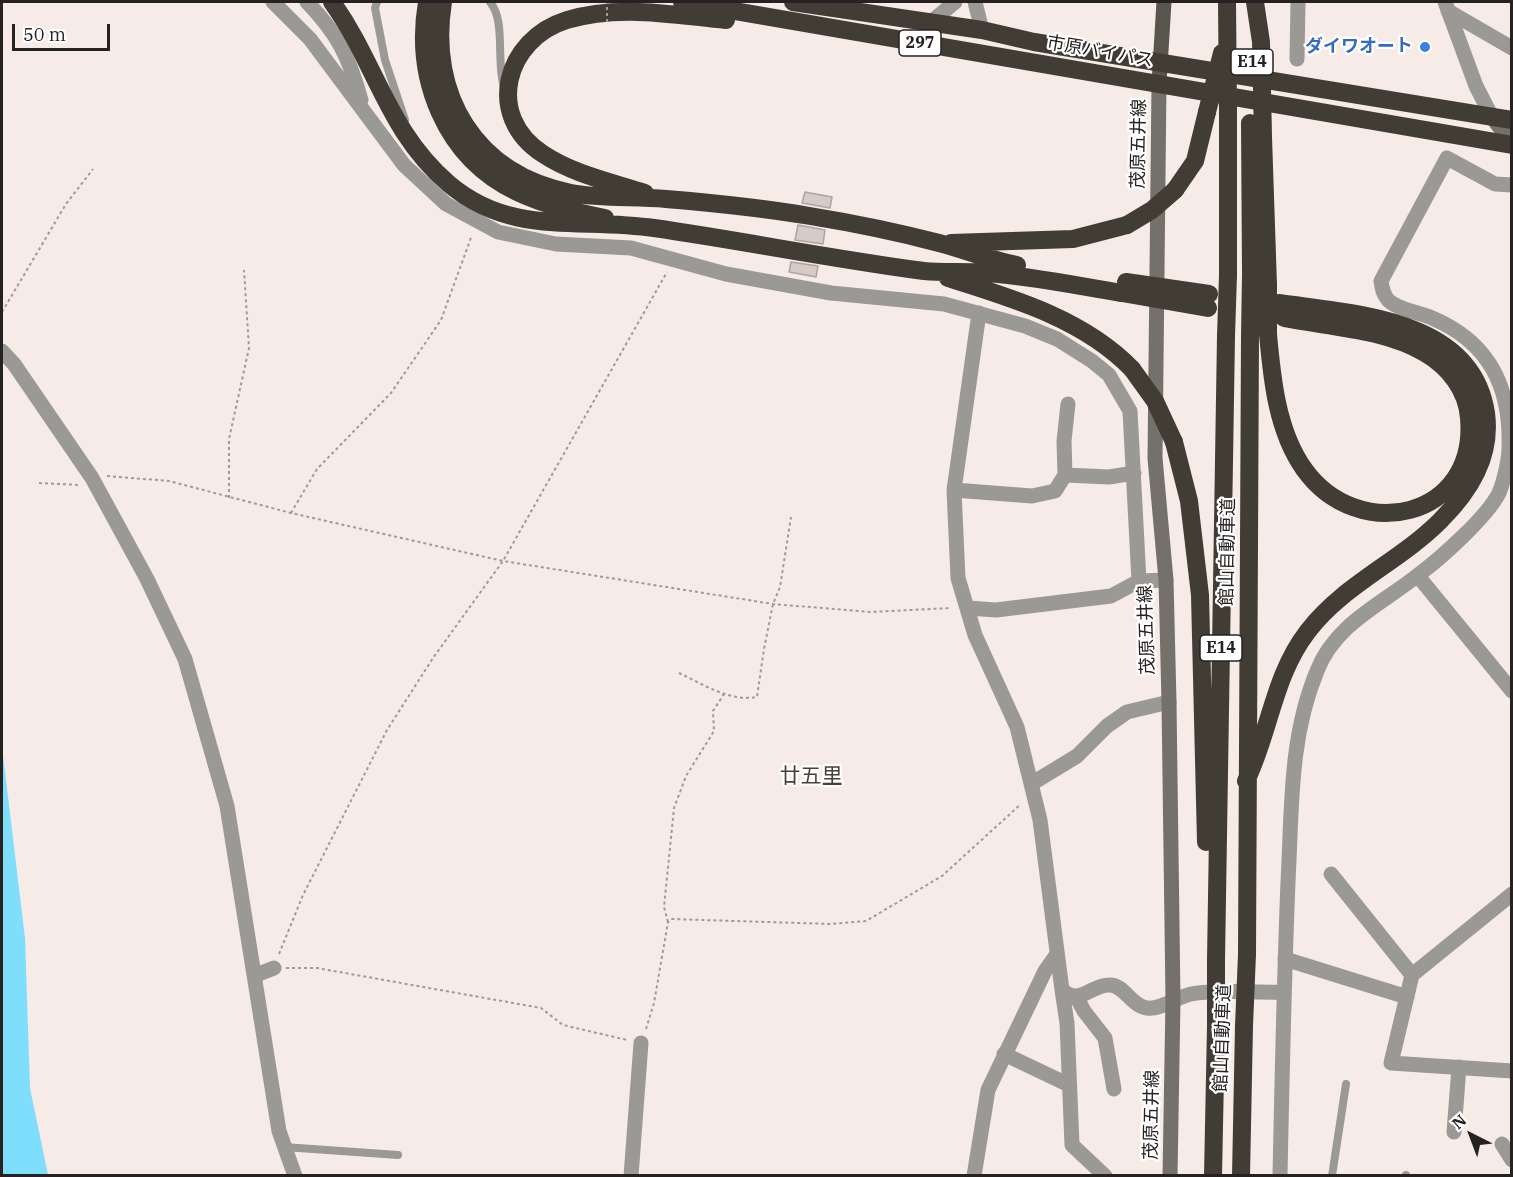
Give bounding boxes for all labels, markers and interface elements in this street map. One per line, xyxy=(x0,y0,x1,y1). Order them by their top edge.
scale bar xyxy=(15,12,112,50)
text: 50 m xyxy=(23,23,66,46)
road number: 297 xyxy=(899,30,941,56)
street label: 市原バイパス xyxy=(1045,32,1155,72)
place label: ダイワオート xyxy=(1305,36,1413,58)
marker: ダイワオート xyxy=(1418,40,1432,54)
road number: E14 xyxy=(1231,49,1273,75)
street label: 茂原五井線 xyxy=(1127,99,1151,189)
street label: 館山自動車道 xyxy=(1216,498,1240,606)
street label: 茂原五井線 xyxy=(1135,585,1159,675)
road number: E14 xyxy=(1200,635,1242,661)
district label: 廿五里 xyxy=(780,764,842,790)
street label: 館山自動車道 xyxy=(1210,984,1236,1092)
street label: 茂原五井線 xyxy=(1140,1070,1164,1160)
north arrow xyxy=(1441,1105,1501,1165)
text: N xyxy=(1448,1110,1470,1133)

